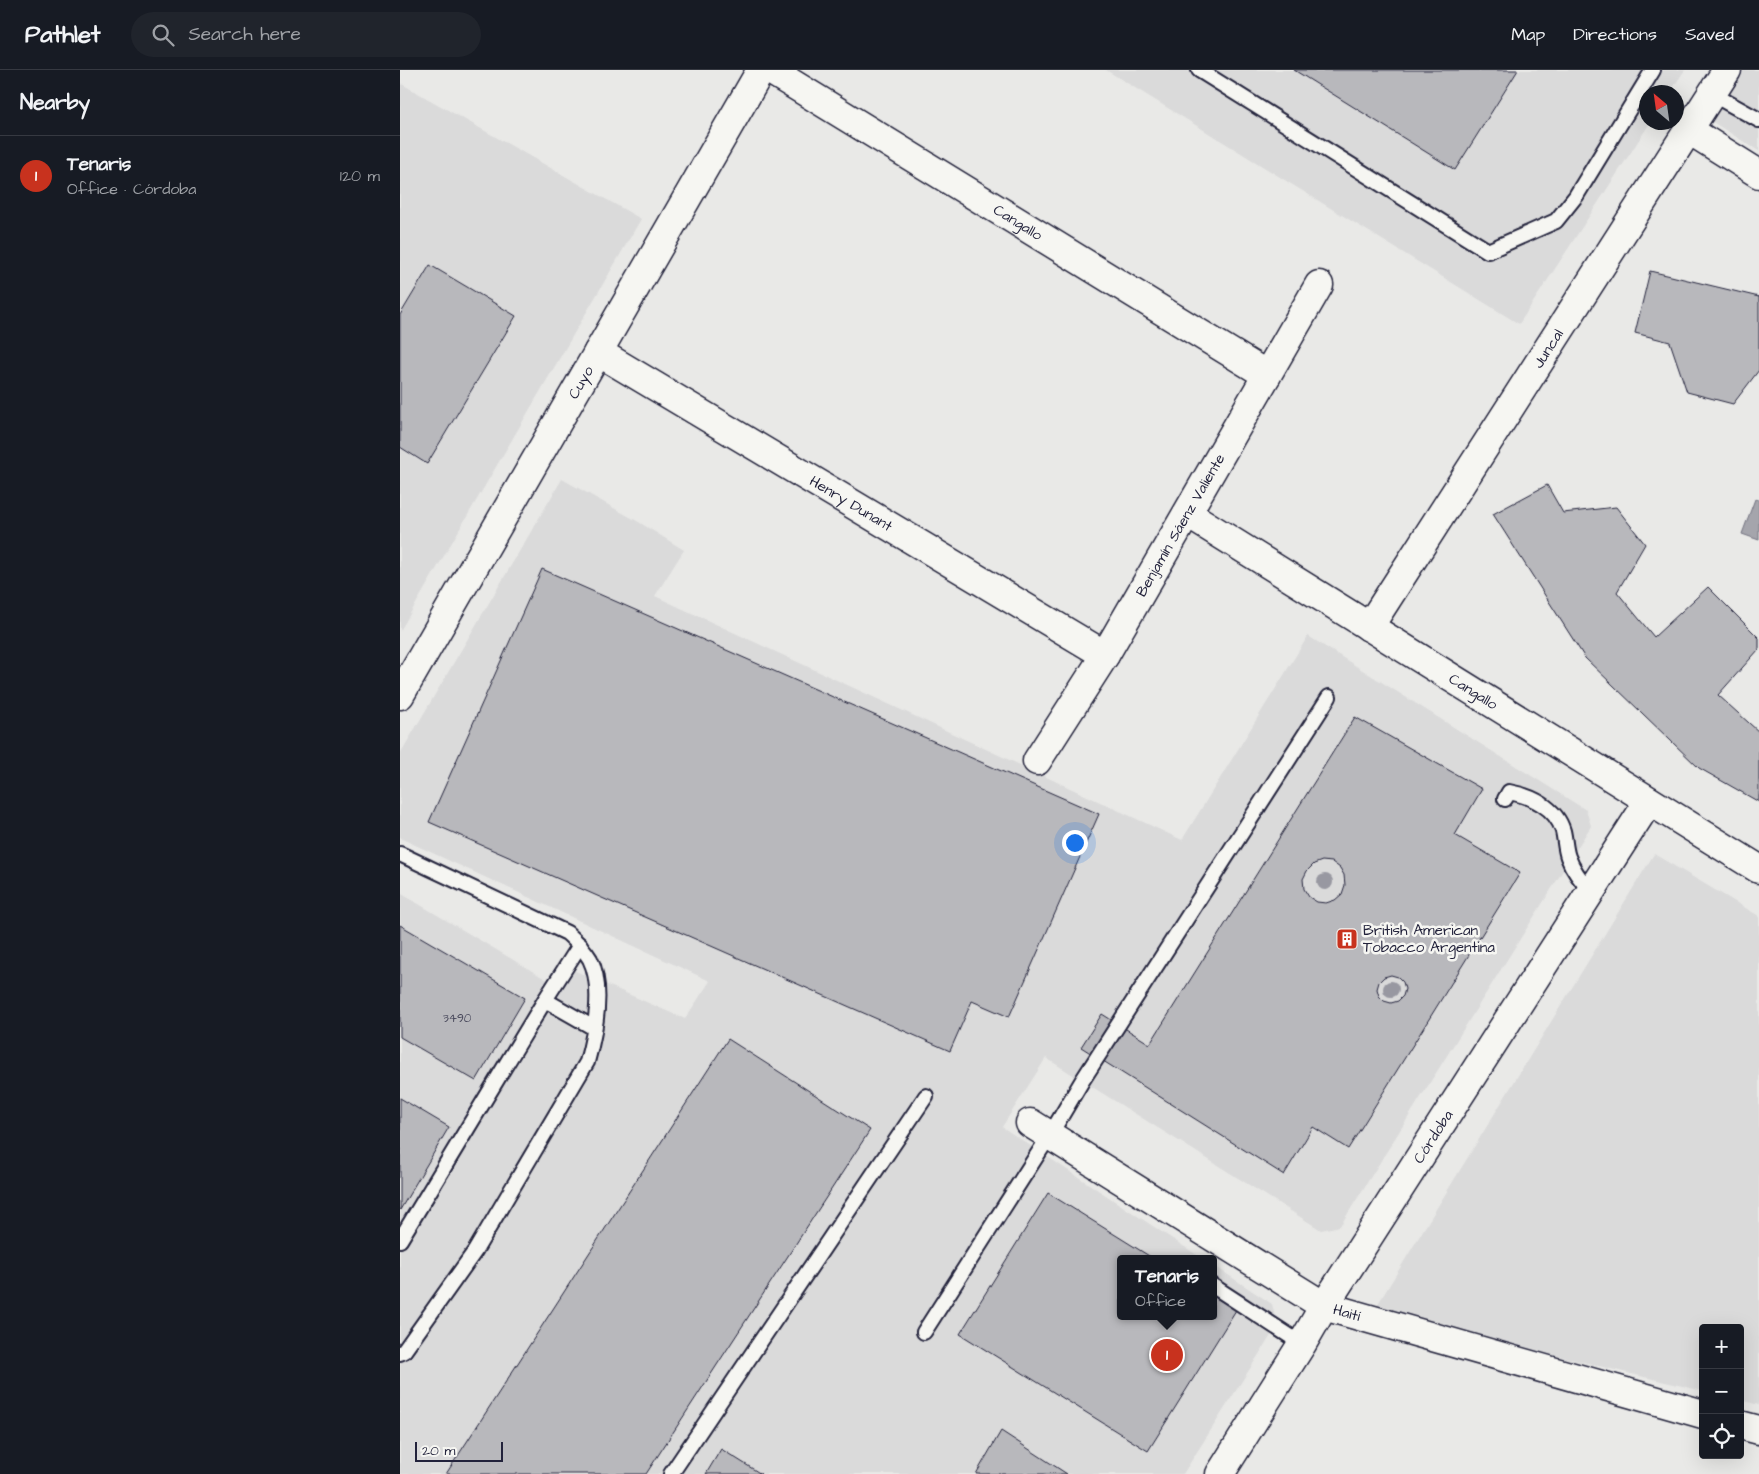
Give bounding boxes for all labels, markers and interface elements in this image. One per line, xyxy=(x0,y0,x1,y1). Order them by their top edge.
search box xyxy=(131,12,481,57)
text: Pathlet xyxy=(25,18,101,52)
icon: search xyxy=(149,21,177,49)
text: Search here xyxy=(189,21,301,48)
text: Map xyxy=(1511,22,1545,47)
text: Directions xyxy=(1573,22,1657,47)
text: Saved xyxy=(1685,22,1734,47)
north arrow xyxy=(1639,85,1684,130)
text: Nearby xyxy=(20,88,90,117)
text: Tenaris xyxy=(67,151,131,178)
text: 1 xyxy=(35,165,37,187)
text: 120 m xyxy=(340,165,380,187)
text: Office · Córdoba xyxy=(67,178,196,200)
street label: Cangallo xyxy=(989,199,1047,246)
street label: Juncal xyxy=(1528,325,1568,372)
street label: Cuyo xyxy=(563,362,599,403)
street label: Benjamín Sáenz Valiente xyxy=(1130,450,1230,600)
street label: Henry Dunant xyxy=(806,470,897,536)
street label: Cangallo xyxy=(1445,668,1502,715)
your location xyxy=(1062,830,1088,856)
place label: British American Tobacco Argentina xyxy=(1363,920,1495,959)
building icon: British American Tobacco Argentina xyxy=(1335,927,1359,951)
house number: 3490 xyxy=(443,1010,472,1027)
street label: Córdoba xyxy=(1408,1106,1458,1167)
popup xyxy=(1117,1255,1217,1320)
text: Tenaris xyxy=(1135,1263,1199,1290)
text: Office xyxy=(1135,1290,1186,1312)
street label: Haití xyxy=(1331,1299,1364,1327)
map controls xyxy=(1699,1324,1744,1459)
button: + xyxy=(1699,1324,1744,1369)
pin: 1 xyxy=(1151,1336,1183,1374)
button: − xyxy=(1699,1369,1744,1414)
button: locate xyxy=(1699,1414,1744,1459)
scale bar xyxy=(415,1439,502,1462)
text: 20 m xyxy=(422,1441,455,1461)

